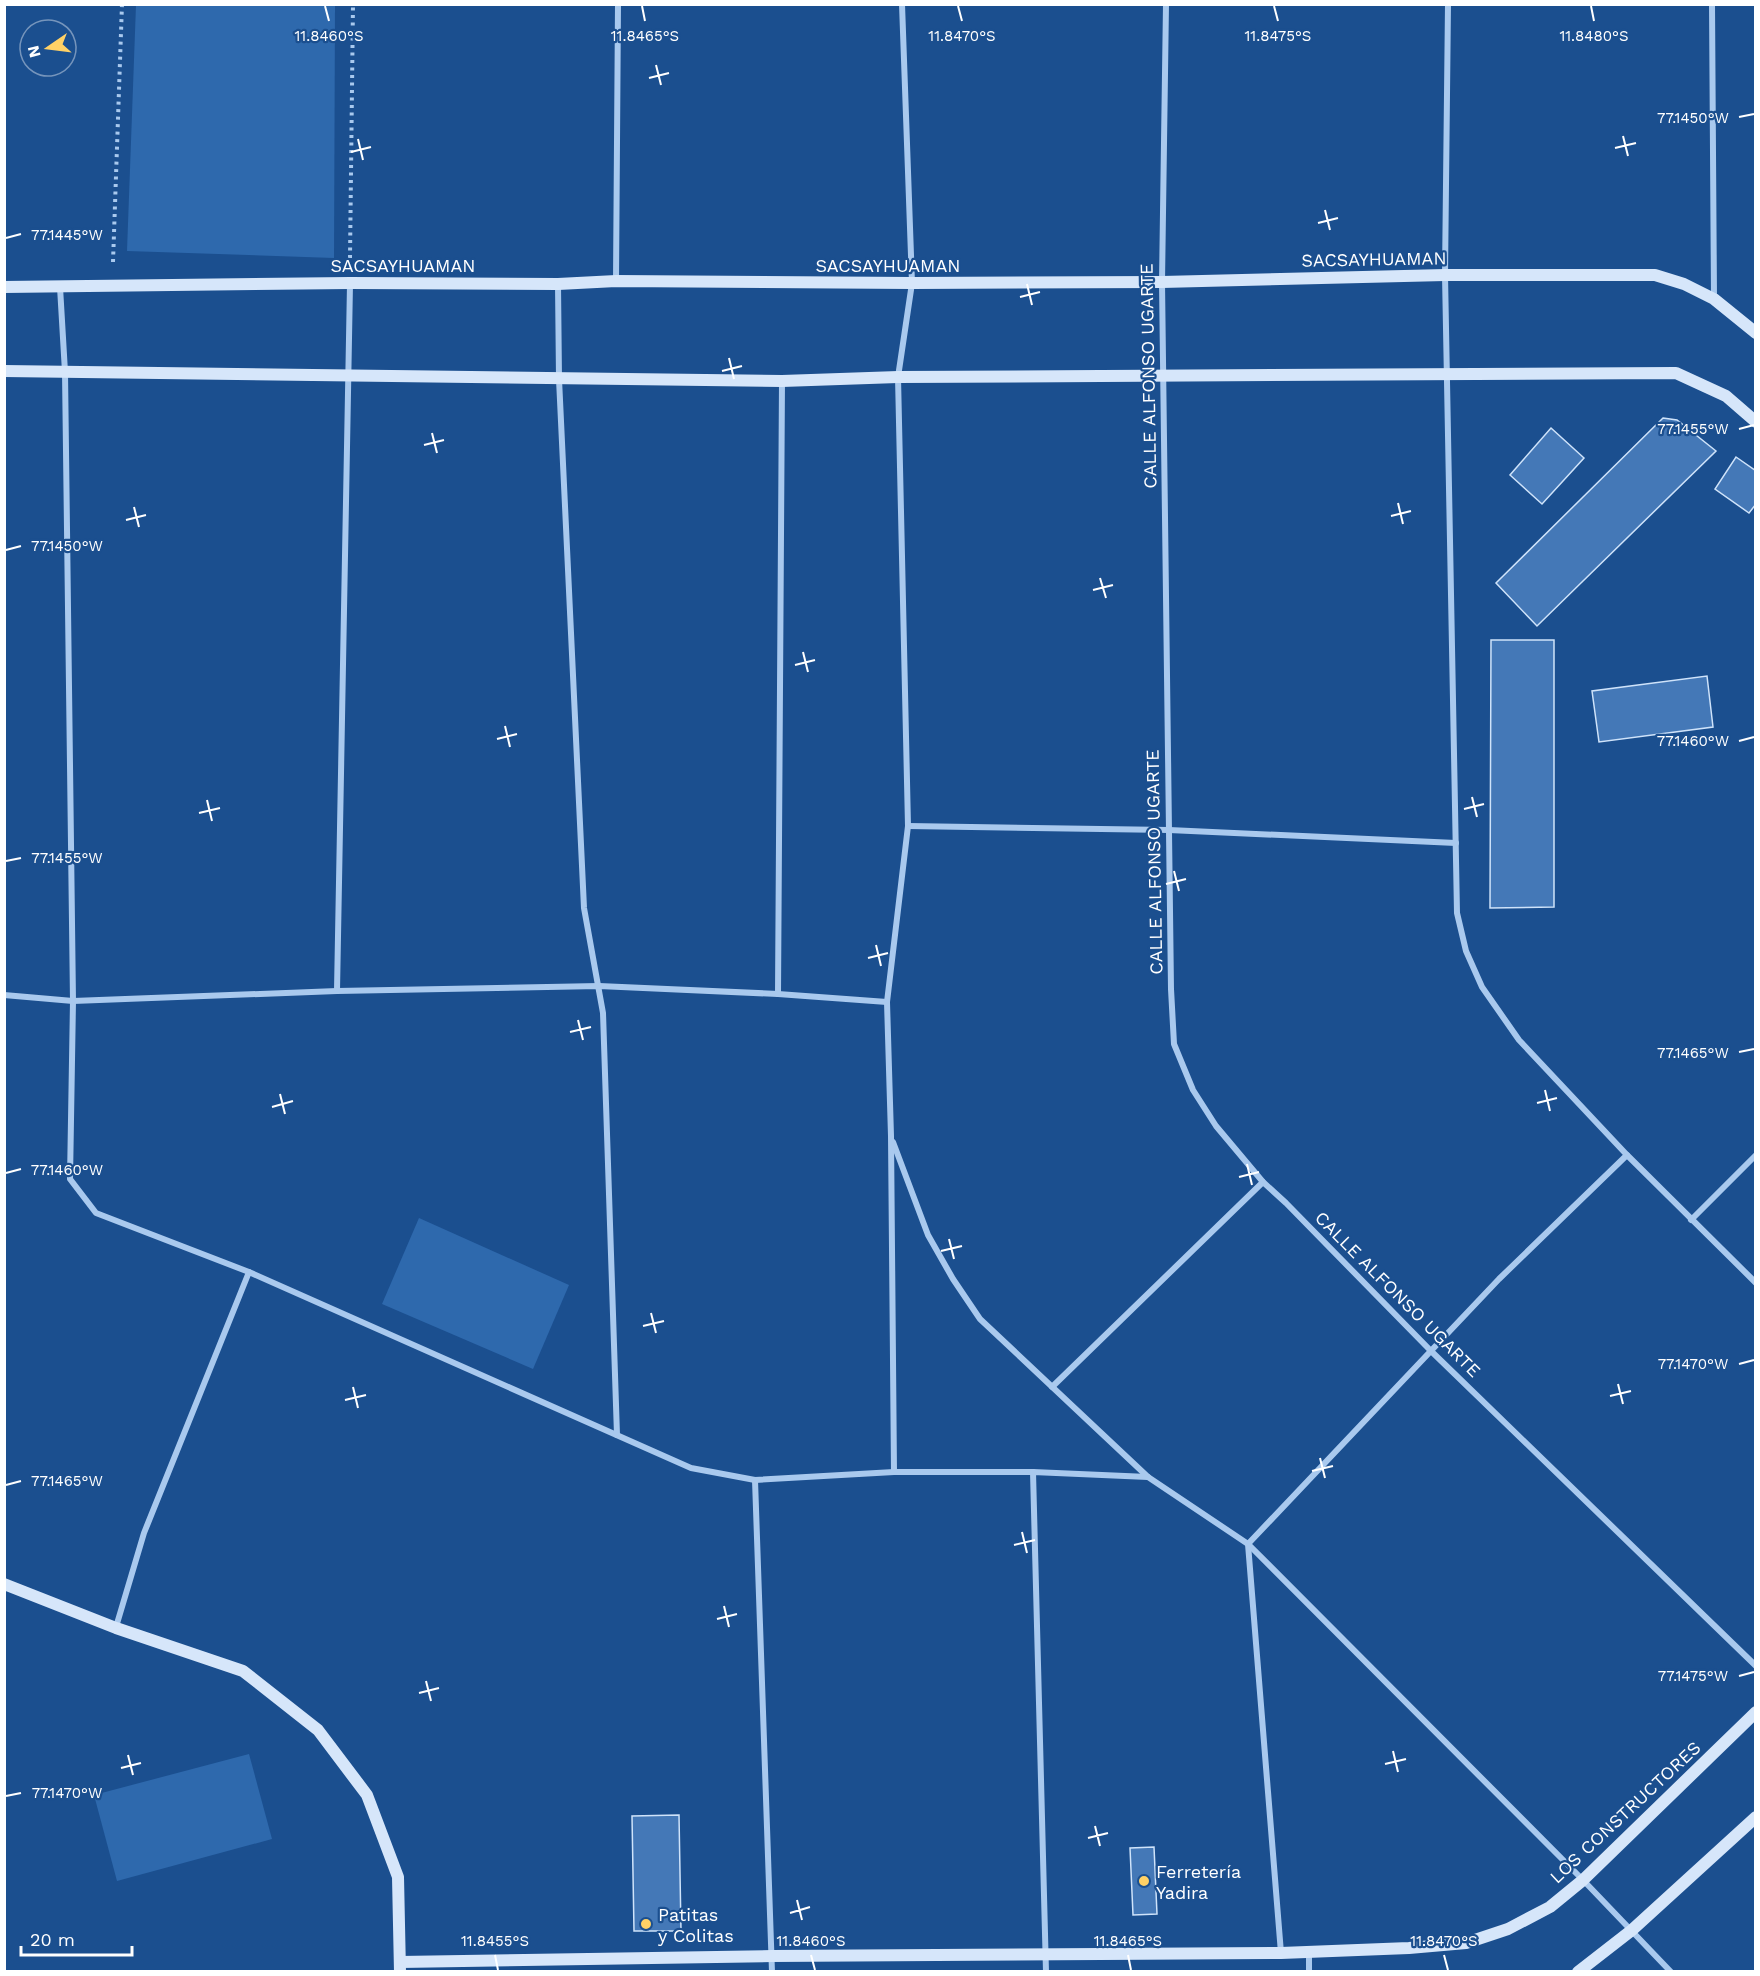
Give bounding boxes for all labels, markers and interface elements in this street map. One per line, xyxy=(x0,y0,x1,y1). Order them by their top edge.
north arrow xyxy=(18,18,78,78)
text: 11.8460°S xyxy=(294,27,364,45)
text: 11.8465°S xyxy=(611,27,679,45)
text: 11.8470°S xyxy=(928,27,996,45)
text: 11.8475°S xyxy=(1244,27,1312,45)
text: 11.8480°S xyxy=(1559,27,1629,45)
text: N xyxy=(23,43,45,60)
text: 77.1450°W xyxy=(1657,109,1729,127)
text: 77.1445°W xyxy=(31,226,103,244)
street label: SACSAYHUAMAN xyxy=(1301,247,1447,271)
street label: SACSAYHUAMAN xyxy=(330,255,476,276)
street label: SACSAYHUAMAN xyxy=(815,255,961,276)
street label: CALLE ALFONSO UGARTE xyxy=(1136,263,1160,489)
text: 77.1455°W xyxy=(1657,420,1729,438)
text: 77.1450°W xyxy=(31,537,103,555)
text: 77.1460°W xyxy=(1657,732,1729,750)
street label: CALLE ALFONSO UGARTE xyxy=(1142,749,1166,975)
text: 77.1455°W xyxy=(31,849,103,867)
text: 77.1465°W xyxy=(1657,1044,1729,1062)
text: 77.1460°W xyxy=(31,1161,103,1179)
street label: CALLE ALFONSO UGARTE xyxy=(1311,1207,1485,1381)
text: 77.1470°W xyxy=(1658,1355,1728,1373)
text: 77.1465°W xyxy=(31,1472,103,1490)
text: 77.1475°W xyxy=(1658,1667,1728,1685)
street label: LOS CONSTRUCTORES xyxy=(1545,1737,1705,1887)
text: 77.1470°W xyxy=(32,1784,102,1802)
place label: Ferretería Yadira xyxy=(1156,1861,1241,1903)
marker: Ferretería Yadira xyxy=(1137,1874,1151,1888)
place label: Patitas y Colitas xyxy=(658,1904,734,1946)
marker: Patitas y Colitas xyxy=(639,1917,653,1931)
scale bar xyxy=(21,1919,132,1957)
text: 20 m xyxy=(30,1929,75,1950)
text: 11.8455°S xyxy=(461,1932,529,1950)
text: 11.8460°S xyxy=(776,1932,846,1950)
text: 11.8465°S xyxy=(1094,1932,1162,1950)
text: 11.8470°S xyxy=(1410,1932,1478,1950)

